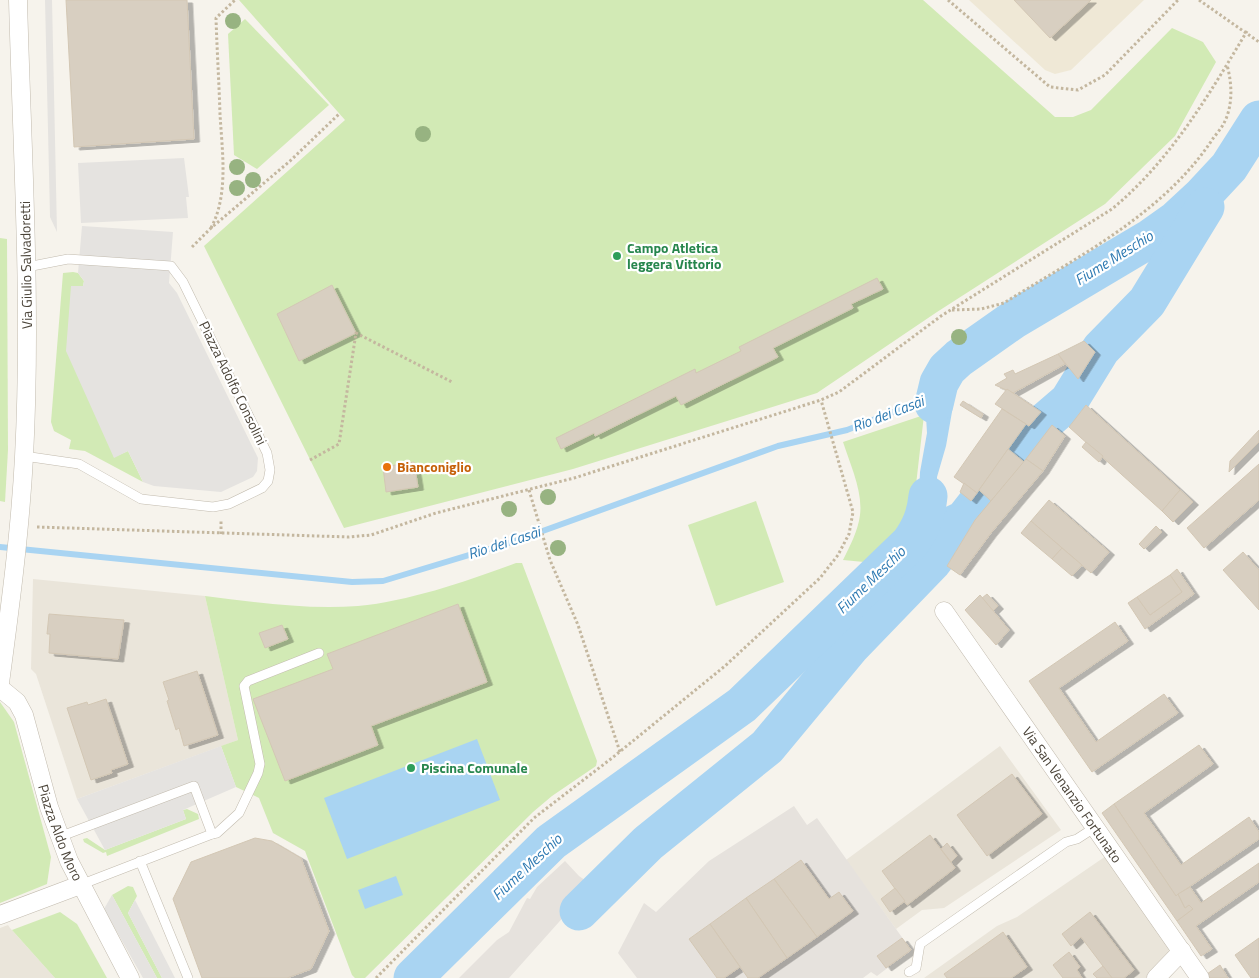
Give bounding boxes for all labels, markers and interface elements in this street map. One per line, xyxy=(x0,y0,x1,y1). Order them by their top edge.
street label: Via Giulio Salvadoretti xyxy=(14,201,37,329)
water label: Fiume Meschio xyxy=(1070,224,1158,291)
place label: Campo Atletica leggera Vittorio xyxy=(627,237,721,274)
marker: Campo Atletica leggera Vittorio xyxy=(611,250,623,262)
street label: Piazza Adolfo Consolini xyxy=(194,317,273,448)
water label: Rio dei Casài xyxy=(849,389,929,438)
place label: Bianconiglio xyxy=(397,456,471,477)
marker: Bianconiglio xyxy=(381,461,393,473)
water label: Rio dei Casài xyxy=(465,519,545,565)
water label: Fiume Meschio xyxy=(831,540,911,619)
street label: Via San Venanzio Fortunato xyxy=(1018,722,1128,867)
place label: Piscina Comunale xyxy=(421,757,528,778)
marker: Piscina Comunale xyxy=(405,762,417,774)
street label: Piazza Aldo Moro xyxy=(33,782,89,885)
water label: Fiume Meschio xyxy=(486,828,567,905)

